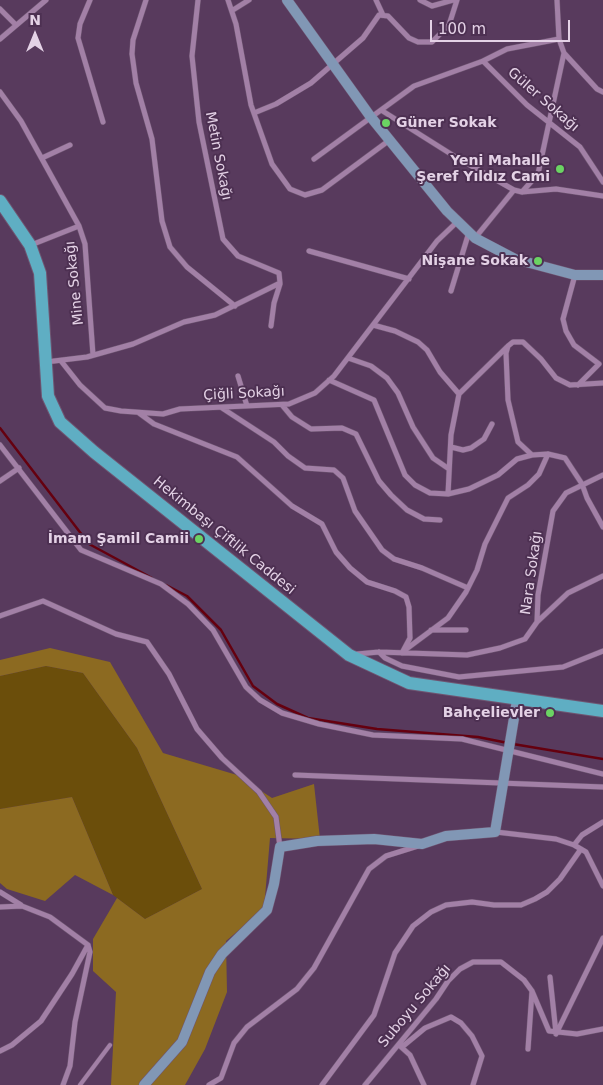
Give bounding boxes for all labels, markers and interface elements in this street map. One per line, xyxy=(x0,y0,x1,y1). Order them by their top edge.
north arrow xyxy=(10,10,60,60)
scale bar xyxy=(433,10,573,42)
text: N xyxy=(29,12,41,28)
text: 100 m xyxy=(438,20,486,38)
street label: Güler Sokağı xyxy=(504,64,582,136)
street label: Metin Sokağı xyxy=(201,110,235,202)
place label: Güner Sokak xyxy=(396,115,496,131)
marker: Güner Sokak xyxy=(380,117,392,129)
place label: Yeni Mahalle Şeref Yıldız Cami xyxy=(416,153,550,186)
marker: Yeni Mahalle Şeref Yıldız Cami xyxy=(554,163,566,175)
street label: Mine Sokağı xyxy=(62,240,88,326)
place label: Nişane Sokak xyxy=(422,253,528,269)
marker: Nişane Sokak xyxy=(532,255,544,267)
street label: Çiğli Sokağı xyxy=(203,383,285,405)
street label: Hekimbaşı Çiftlik Caddesi xyxy=(150,473,298,599)
street label: Nara Sokağı xyxy=(518,530,546,616)
place label: İmam Şamil Camii xyxy=(48,531,189,547)
marker: İmam Şamil Camii xyxy=(193,533,205,545)
place label: Bahçelievler xyxy=(443,705,540,721)
marker: Bahçelievler xyxy=(544,707,556,719)
street label: Suboyu Sokağı xyxy=(375,961,455,1051)

